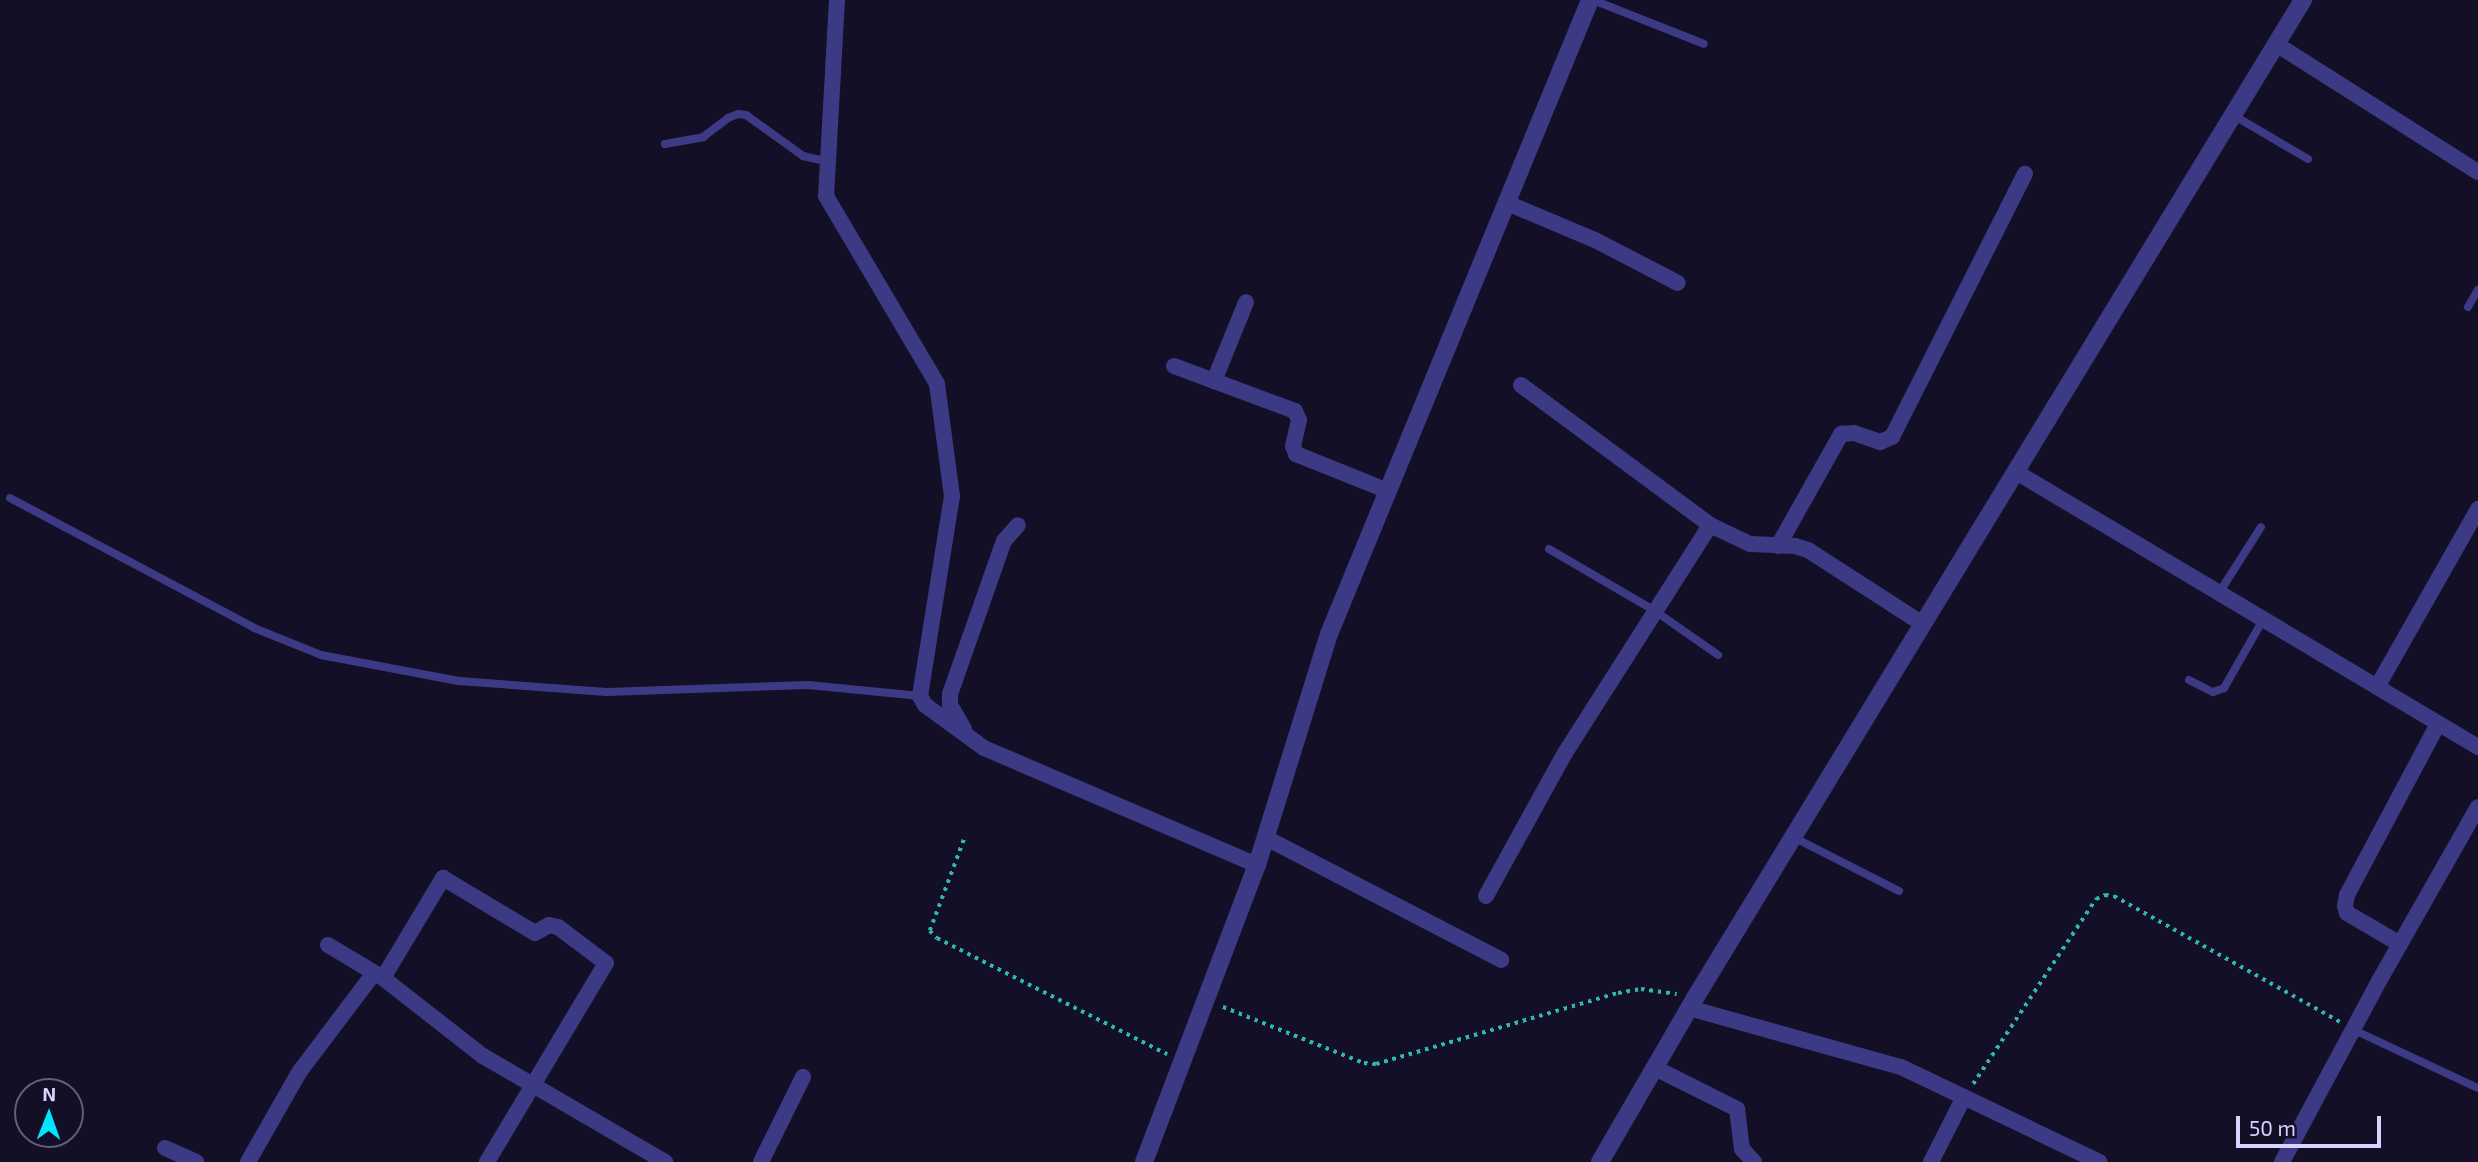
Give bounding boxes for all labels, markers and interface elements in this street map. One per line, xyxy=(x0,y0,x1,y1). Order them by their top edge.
north arrow xyxy=(14,1078,84,1148)
text: N xyxy=(42,1082,56,1105)
scale bar xyxy=(2240,1102,2385,1146)
text: 50 m xyxy=(2249,1115,2296,1140)

